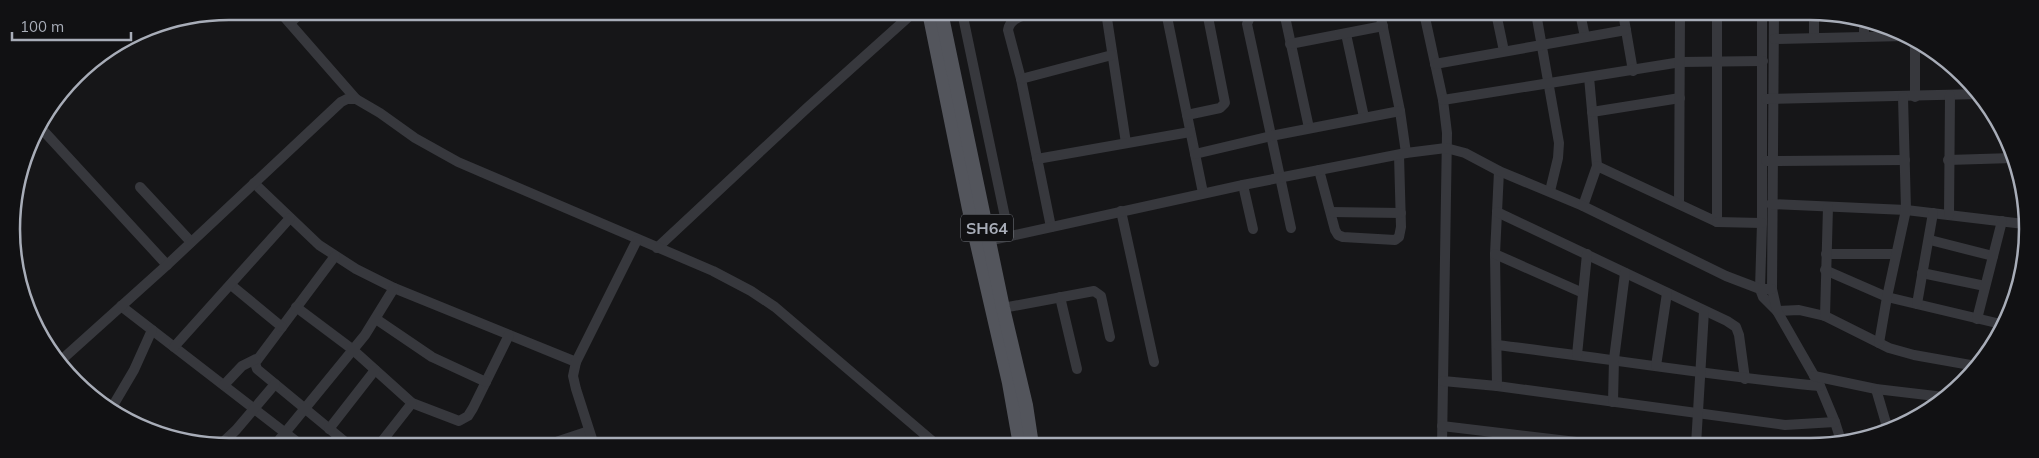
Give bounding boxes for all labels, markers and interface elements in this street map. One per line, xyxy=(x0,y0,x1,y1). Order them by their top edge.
scale bar xyxy=(12,10,131,42)
text: 100 m xyxy=(20,17,64,36)
road number: SH64 xyxy=(961,214,1013,242)

